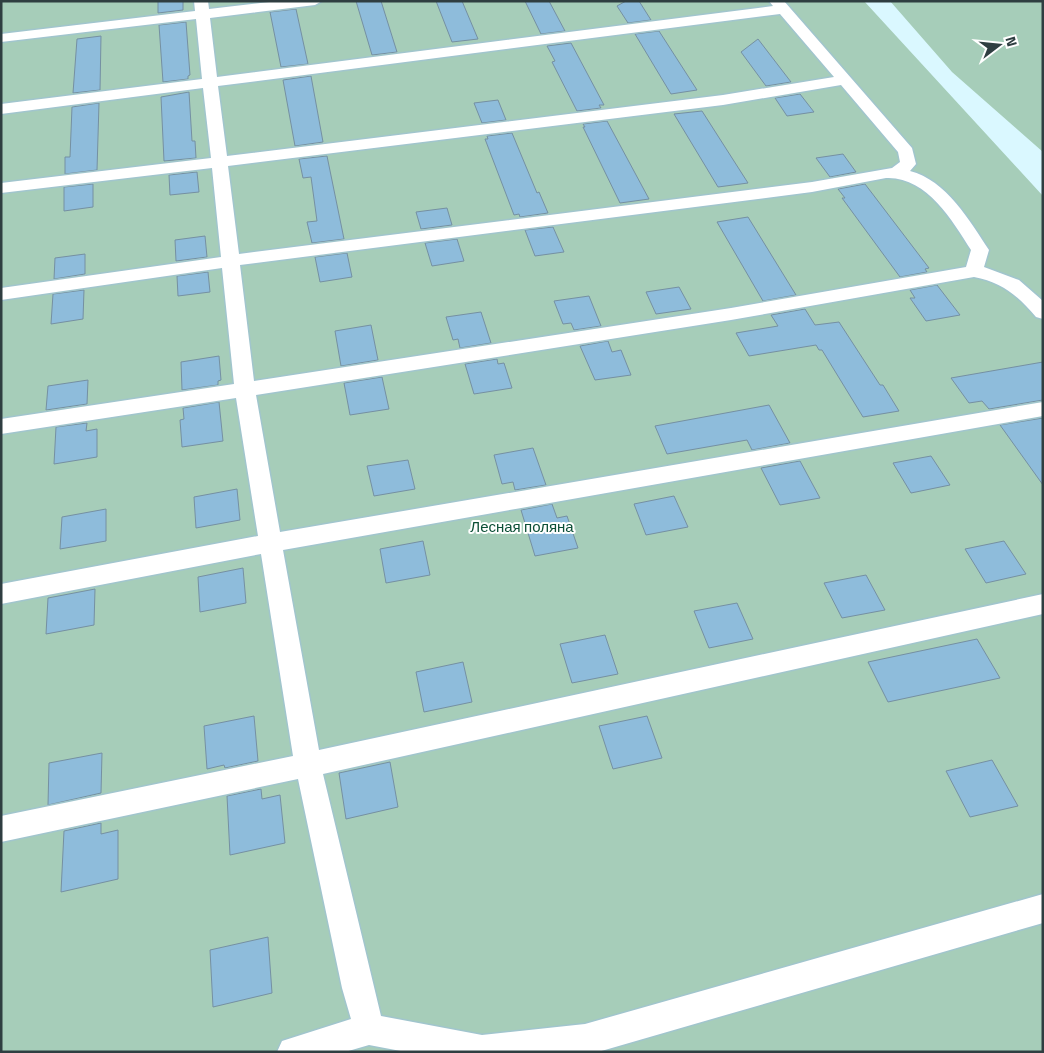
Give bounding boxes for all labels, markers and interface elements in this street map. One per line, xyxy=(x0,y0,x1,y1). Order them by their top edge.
north arrow xyxy=(974,20,1024,70)
text: N xyxy=(1001,34,1023,49)
park label: Лесная поляна xyxy=(470,515,574,538)

